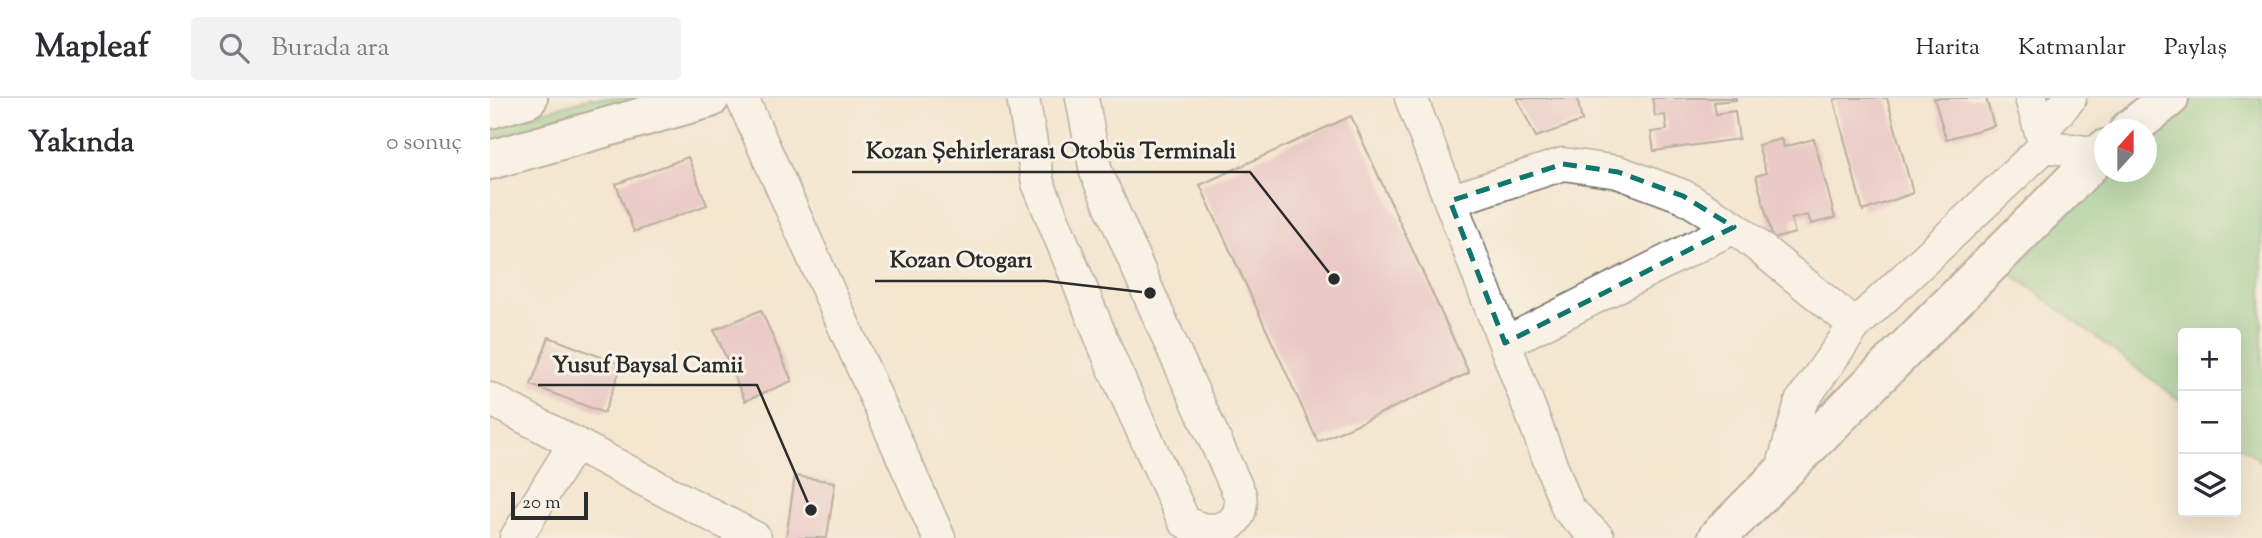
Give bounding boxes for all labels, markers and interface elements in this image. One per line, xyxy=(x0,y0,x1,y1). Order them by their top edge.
search box xyxy=(191,17,681,80)
text: Mapleaf xyxy=(35,24,149,72)
icon: search xyxy=(215,29,253,67)
text: Burada ara xyxy=(271,30,390,67)
text: Harita xyxy=(1915,31,1980,65)
text: Katmanlar xyxy=(2018,31,2126,65)
text: Paylaş xyxy=(2164,31,2227,65)
north arrow xyxy=(2094,119,2157,182)
text: Yakında xyxy=(28,122,134,165)
text: 0 sonuç xyxy=(386,127,462,160)
callout: Kozan Şehirlerarası Otobüs Terminali xyxy=(852,128,1250,172)
text: Kozan Şehirlerarası Otobüs Terminali xyxy=(866,136,1236,169)
callout: Kozan Otogarı xyxy=(875,237,1046,281)
text: Kozan Otogarı xyxy=(890,245,1033,278)
map controls xyxy=(2178,328,2241,517)
button: + xyxy=(2178,328,2241,391)
callout: Yusuf Baysal Camii xyxy=(538,341,757,385)
text: Yusuf Baysal Camii xyxy=(552,350,744,383)
button: − xyxy=(2178,391,2241,454)
button: layers xyxy=(2178,454,2241,517)
scale bar xyxy=(511,489,588,521)
text: 20 m xyxy=(522,490,561,517)

